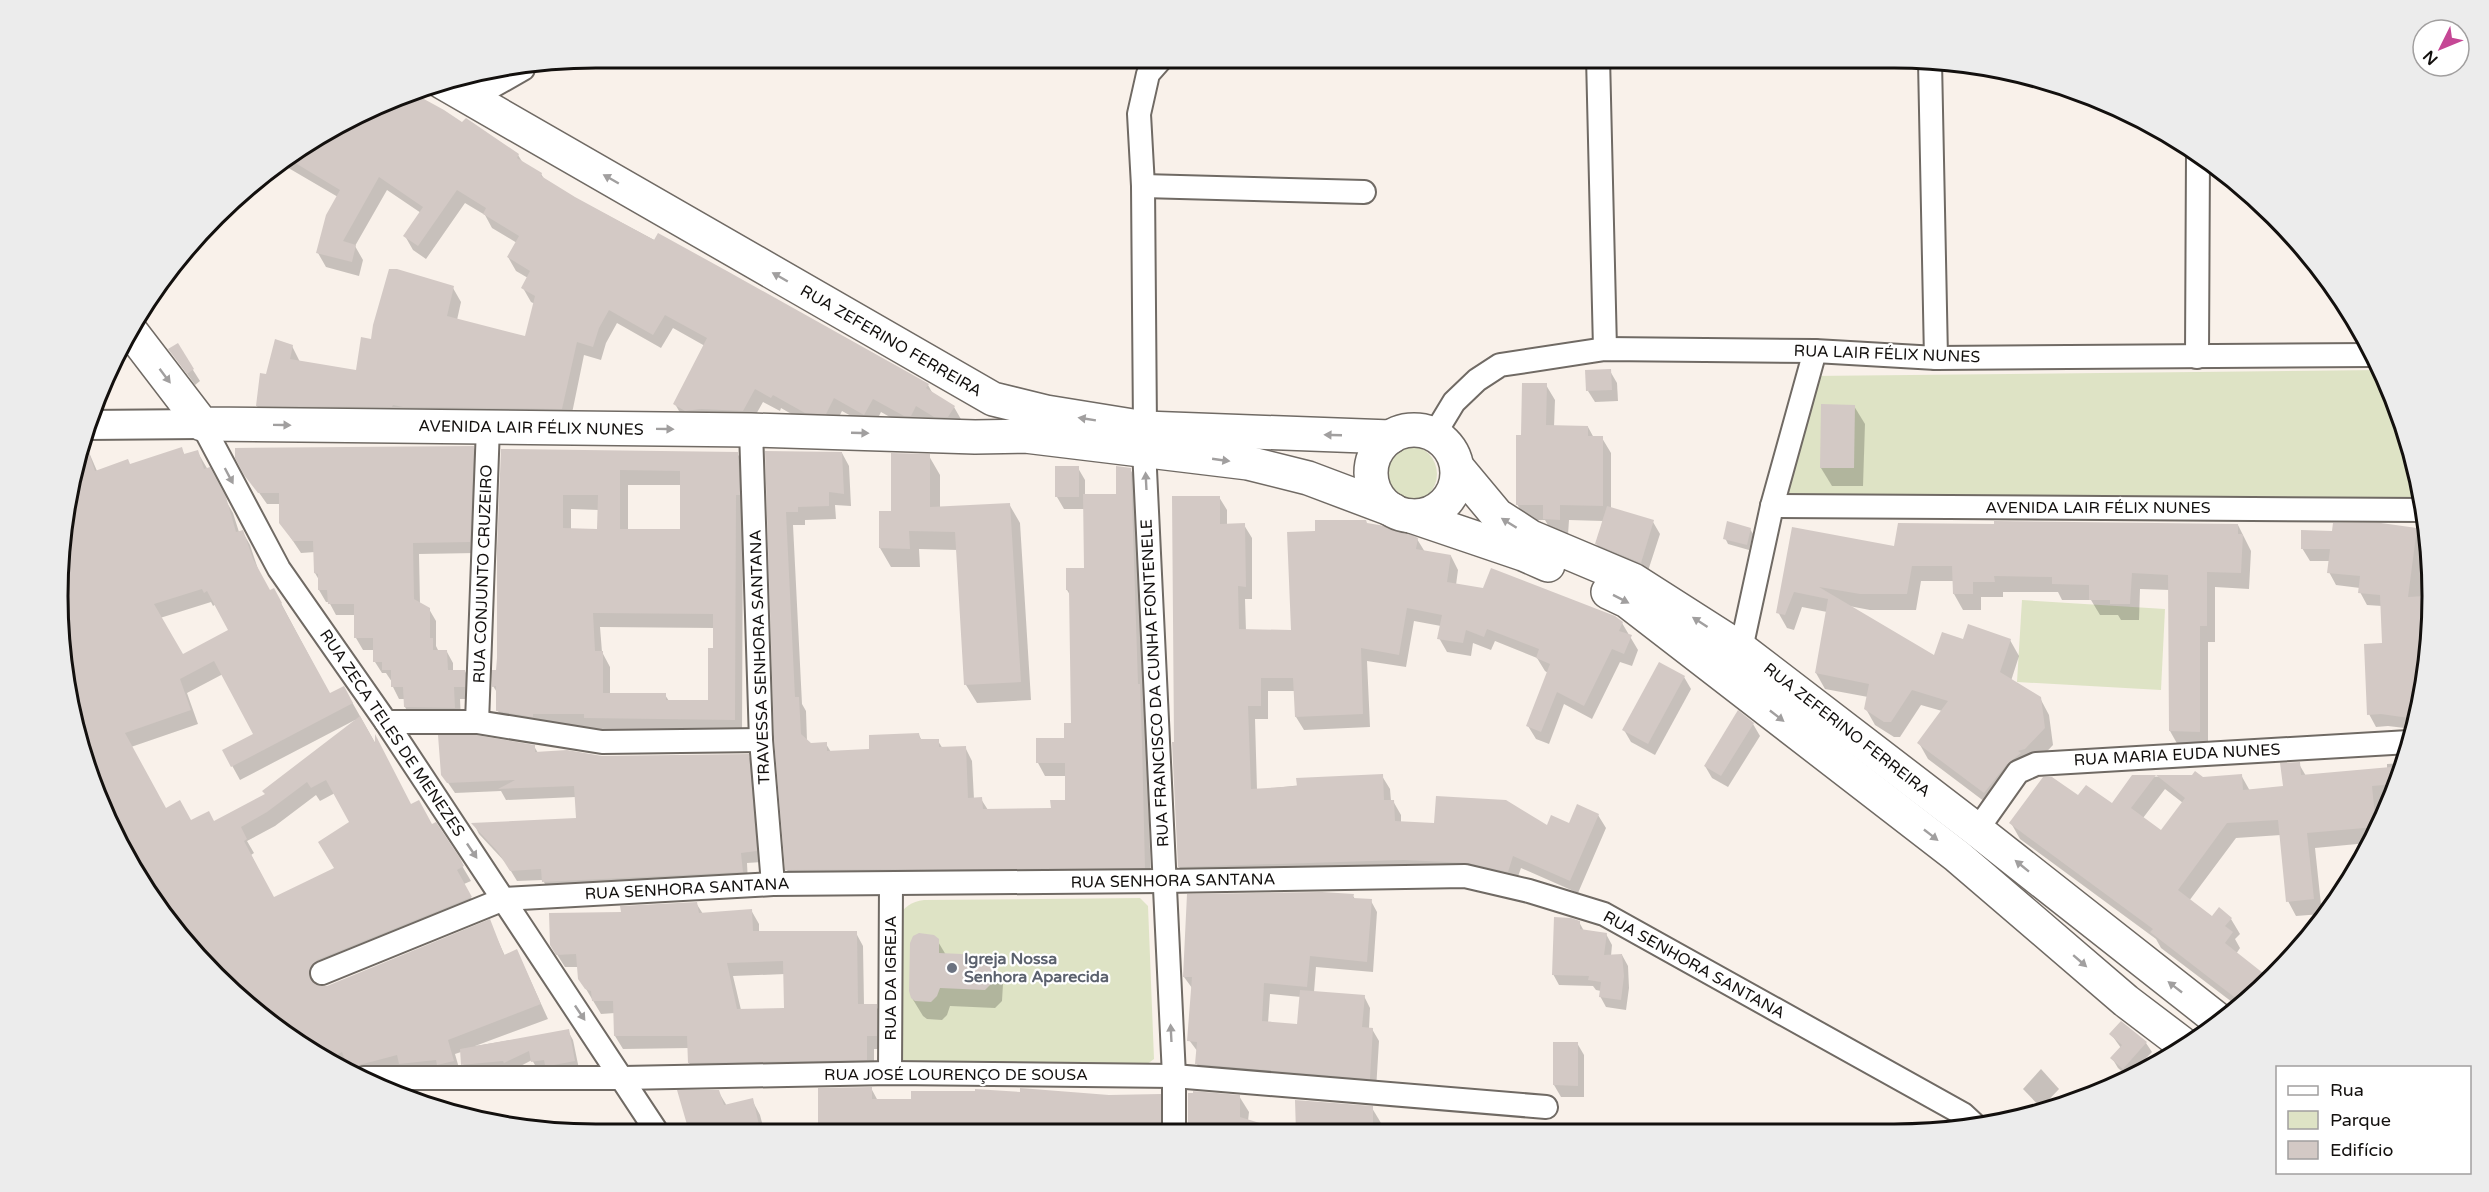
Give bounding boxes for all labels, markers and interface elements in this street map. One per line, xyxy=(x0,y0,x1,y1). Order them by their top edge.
north arrow xyxy=(2411,18,2471,78)
text: N xyxy=(2419,46,2442,69)
one-way arrow xyxy=(603,174,619,185)
one-way arrow xyxy=(772,271,788,282)
street label: RUA ZEFERINO FERREIRA xyxy=(797,281,985,401)
street label: RUA LAIR FÉLIX NUNES xyxy=(1793,341,1981,367)
one-way arrow xyxy=(159,369,171,384)
one-way arrow xyxy=(1078,414,1097,423)
street label: AVENIDA LAIR FÉLIX NUNES xyxy=(418,416,644,440)
one-way arrow xyxy=(272,420,291,430)
one-way arrow xyxy=(656,424,675,434)
one-way arrow xyxy=(851,429,870,438)
one-way arrow xyxy=(1323,430,1342,439)
one-way arrow xyxy=(1212,455,1231,464)
street label: RUA CONJUNTO CRUZEIRO xyxy=(469,464,497,684)
one-way arrow xyxy=(224,467,234,485)
one-way arrow xyxy=(1141,472,1150,491)
street label: AVENIDA LAIR FÉLIX NUNES xyxy=(1985,498,2211,518)
one-way arrow xyxy=(1501,517,1517,528)
street label: RUA FRANCISCO DA CUNHA FONTENELE xyxy=(1136,518,1174,848)
street label: TRAVESSA SENHORA SANTANA xyxy=(746,529,774,785)
one-way arrow xyxy=(1613,594,1630,604)
one-way arrow xyxy=(1691,617,1708,628)
street label: RUA ZECA TELES DE MENEZES xyxy=(315,626,469,841)
street label: RUA ZEFERINO FERREIRA xyxy=(1760,659,1935,801)
one-way arrow xyxy=(1769,710,1784,722)
street label: RUA MARIA EUDA NUNES xyxy=(2073,740,2281,770)
one-way arrow xyxy=(1923,829,1939,842)
one-way arrow xyxy=(466,843,477,859)
one-way arrow xyxy=(2015,861,2030,873)
street label: RUA SENHORA SANTANA xyxy=(1070,869,1276,893)
street label: RUA SENHORA SANTANA xyxy=(584,874,790,904)
street label: RUA SENHORA SANTANA xyxy=(1600,907,1788,1023)
street label: RUA DA IGREJA xyxy=(881,916,901,1040)
place label: Igreja Nossa Senhora Aparecida xyxy=(964,949,1109,987)
one-way arrow xyxy=(2072,954,2087,967)
marker: Igreja Nossa Senhora Aparecida xyxy=(945,961,959,975)
one-way arrow xyxy=(2168,982,2183,994)
one-way arrow xyxy=(574,1005,585,1021)
one-way arrow xyxy=(1167,1023,1176,1042)
street label: RUA JOSÉ LOURENÇO DE SOUSA xyxy=(824,1065,1088,1085)
legend xyxy=(2276,1066,2471,1174)
text: Rua xyxy=(2330,1079,2364,1101)
text: Parque xyxy=(2330,1109,2391,1131)
text: Edifício xyxy=(2330,1139,2394,1161)

